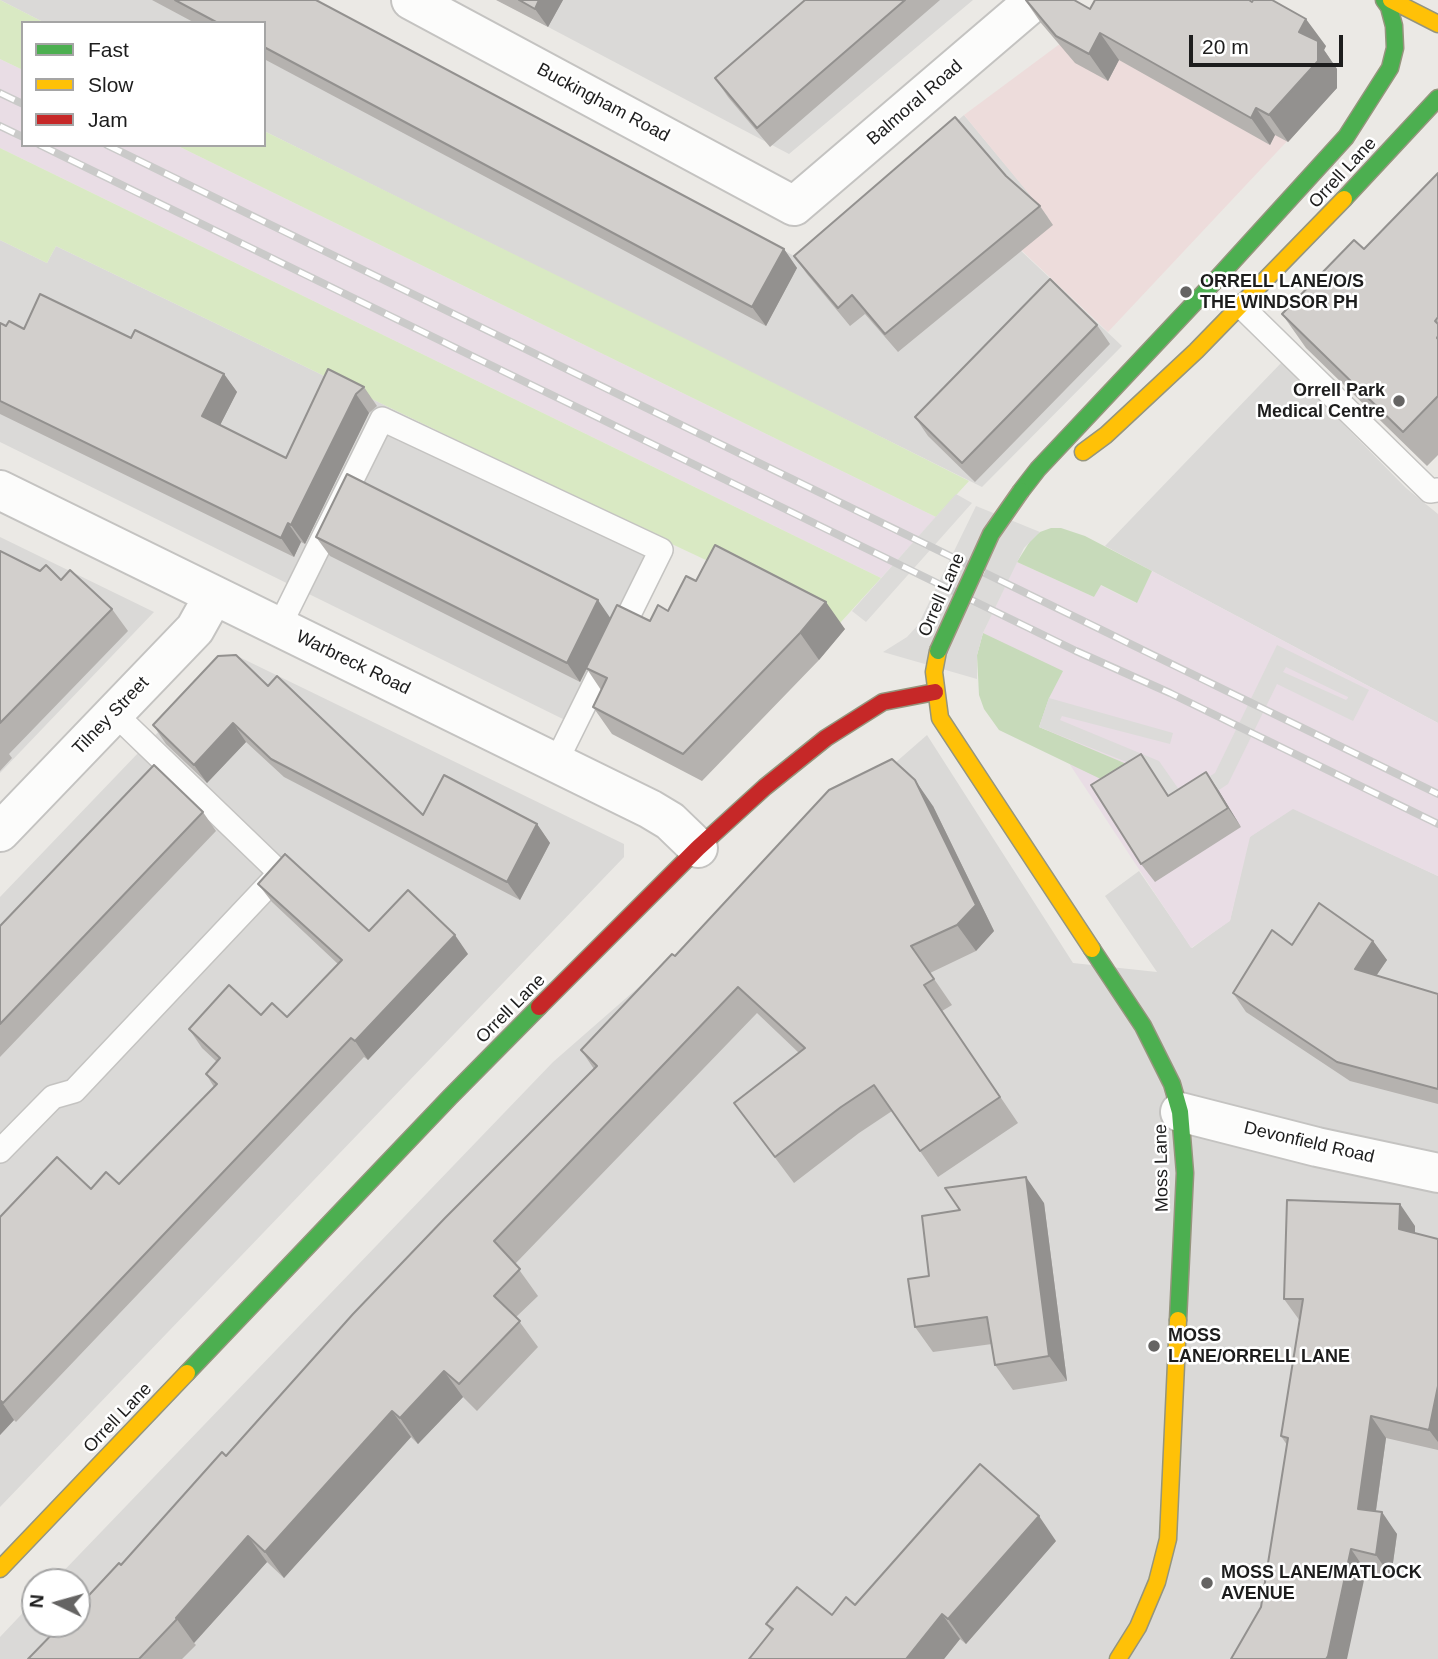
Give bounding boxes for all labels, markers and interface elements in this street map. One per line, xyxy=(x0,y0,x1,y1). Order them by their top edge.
legend xyxy=(21,21,266,147)
scale bar xyxy=(1193,21,1347,65)
text: 20 m xyxy=(1202,35,1249,58)
text: Fast xyxy=(88,38,129,61)
street label: Balmoral Road xyxy=(863,56,967,150)
street label: Buckingham Road xyxy=(533,59,673,147)
text: Slow xyxy=(88,73,134,96)
text: Jam xyxy=(88,108,128,131)
street label: Orrell Lane xyxy=(1305,133,1381,213)
place label: ORRELL LANE/O/S THE WINDSOR PH xyxy=(1200,271,1364,314)
marker: ORRELL LANE/O/S THE WINDSOR PH xyxy=(1178,284,1194,300)
place label: Orrell Park Medical Centre xyxy=(1257,380,1385,422)
marker: Orrell Park Medical Centre xyxy=(1391,393,1407,409)
street label: Orrell Lane xyxy=(914,550,970,640)
street label: Warbreck Road xyxy=(292,626,414,700)
street label: Tilney Street xyxy=(68,672,154,760)
street label: Orrell Lane xyxy=(472,970,550,1048)
street label: Devonfield Road xyxy=(1242,1118,1376,1168)
street label: Moss Lane xyxy=(1150,1124,1174,1212)
place label: MOSS LANE/ORRELL LANE xyxy=(1168,1325,1350,1368)
marker: MOSS LANE/ORRELL LANE xyxy=(1146,1338,1162,1354)
street label: Orrell Lane xyxy=(79,1378,157,1458)
place label: MOSS LANE/MATLOCK AVENUE xyxy=(1221,1562,1422,1604)
north arrow xyxy=(21,1568,91,1638)
marker: MOSS LANE/MATLOCK AVENUE xyxy=(1199,1575,1215,1591)
text: N xyxy=(26,1594,48,1609)

